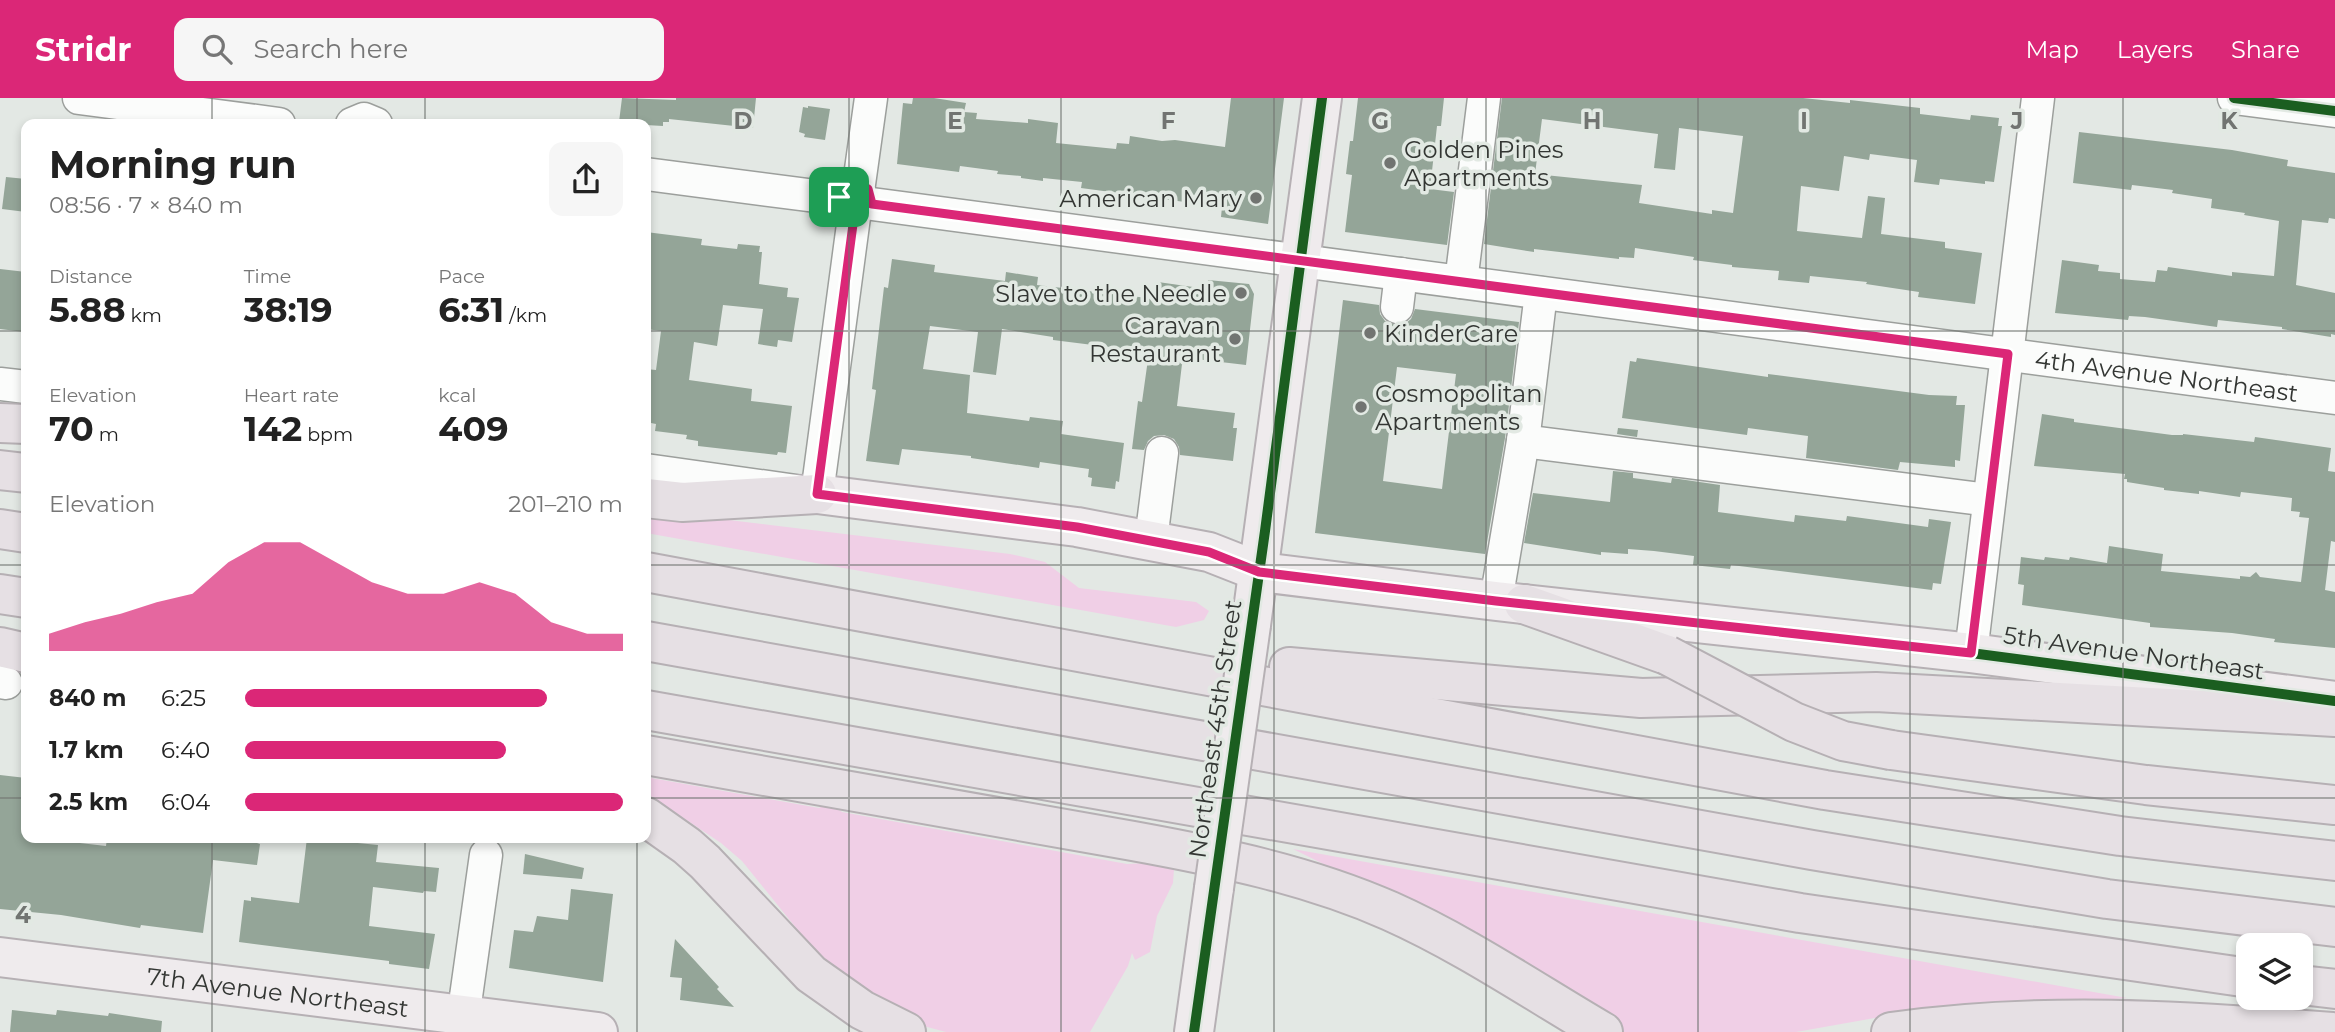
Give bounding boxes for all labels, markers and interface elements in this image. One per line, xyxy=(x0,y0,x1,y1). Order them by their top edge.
search box xyxy=(174,18,664,81)
text: Stridr xyxy=(35,29,132,69)
icon: search xyxy=(198,30,236,68)
text: Search here xyxy=(254,33,408,65)
text: Map xyxy=(2025,35,2079,64)
text: Layers xyxy=(2117,35,2193,64)
text: Share xyxy=(2231,35,2300,64)
text: D xyxy=(734,107,753,135)
text: E xyxy=(947,107,963,135)
text: F xyxy=(1161,107,1176,135)
text: G xyxy=(1371,107,1389,135)
text: H xyxy=(1583,107,1601,135)
text: I xyxy=(1800,107,1808,135)
text: J xyxy=(2010,107,2023,135)
text: K xyxy=(2220,107,2238,135)
place label: Golden Pines Apartments xyxy=(1404,135,1563,192)
text: Morning run xyxy=(49,141,297,188)
button: share xyxy=(549,142,623,216)
marker: Golden Pines Apartments xyxy=(1382,155,1398,171)
pin xyxy=(809,167,869,227)
icon: arrive xyxy=(820,178,858,216)
place label: American Mary xyxy=(1059,184,1242,213)
marker: American Mary xyxy=(1248,190,1264,206)
text: 08:56 · 7 × 840 m xyxy=(49,191,243,219)
text: Distance xyxy=(49,265,132,288)
text: Time xyxy=(244,265,291,288)
text: Pace xyxy=(438,265,485,288)
place label: Slave to the Needle xyxy=(995,279,1227,308)
marker: Slave to the Needle xyxy=(1233,285,1249,301)
text: 5.88 xyxy=(49,288,126,331)
text: 38:19 xyxy=(244,288,333,331)
text: 6:31 xyxy=(438,288,504,331)
text: km xyxy=(126,304,162,327)
text: /km xyxy=(504,304,547,327)
place label: Caravan Restaurant xyxy=(1089,311,1221,368)
place label: KinderCare xyxy=(1384,319,1518,348)
marker: KinderCare xyxy=(1362,325,1378,341)
marker: Caravan Restaurant xyxy=(1227,331,1243,347)
street label: 4th Avenue Northeast xyxy=(2033,344,2300,408)
place label: Cosmopolitan Apartments xyxy=(1375,379,1542,436)
text: Elevation xyxy=(49,384,137,407)
text: Heart rate xyxy=(244,384,339,407)
text: kcal xyxy=(438,384,476,407)
marker: Cosmopolitan Apartments xyxy=(1353,399,1369,415)
text: 70 xyxy=(49,407,94,450)
text: 142 xyxy=(244,407,302,450)
text: 409 xyxy=(438,407,509,450)
text: m xyxy=(94,423,119,446)
text: bpm xyxy=(302,423,353,446)
text: Elevation xyxy=(49,490,155,518)
text: 201–210 m xyxy=(508,490,623,518)
street label: Northeast 45th Street xyxy=(1182,598,1248,860)
street label: 5th Avenue Northeast xyxy=(2002,620,2266,686)
text: 840 m xyxy=(49,684,126,712)
text: 6:25 xyxy=(161,684,206,712)
text: 1.7 km xyxy=(49,736,124,764)
text: 6:40 xyxy=(161,736,210,764)
text: 2.5 km xyxy=(49,788,128,816)
text: 6:04 xyxy=(161,788,210,816)
text: 4 xyxy=(15,901,31,929)
map controls xyxy=(2236,933,2313,1010)
button: layers xyxy=(2236,933,2313,1010)
street label: 7th Avenue Northeast xyxy=(145,961,411,1023)

